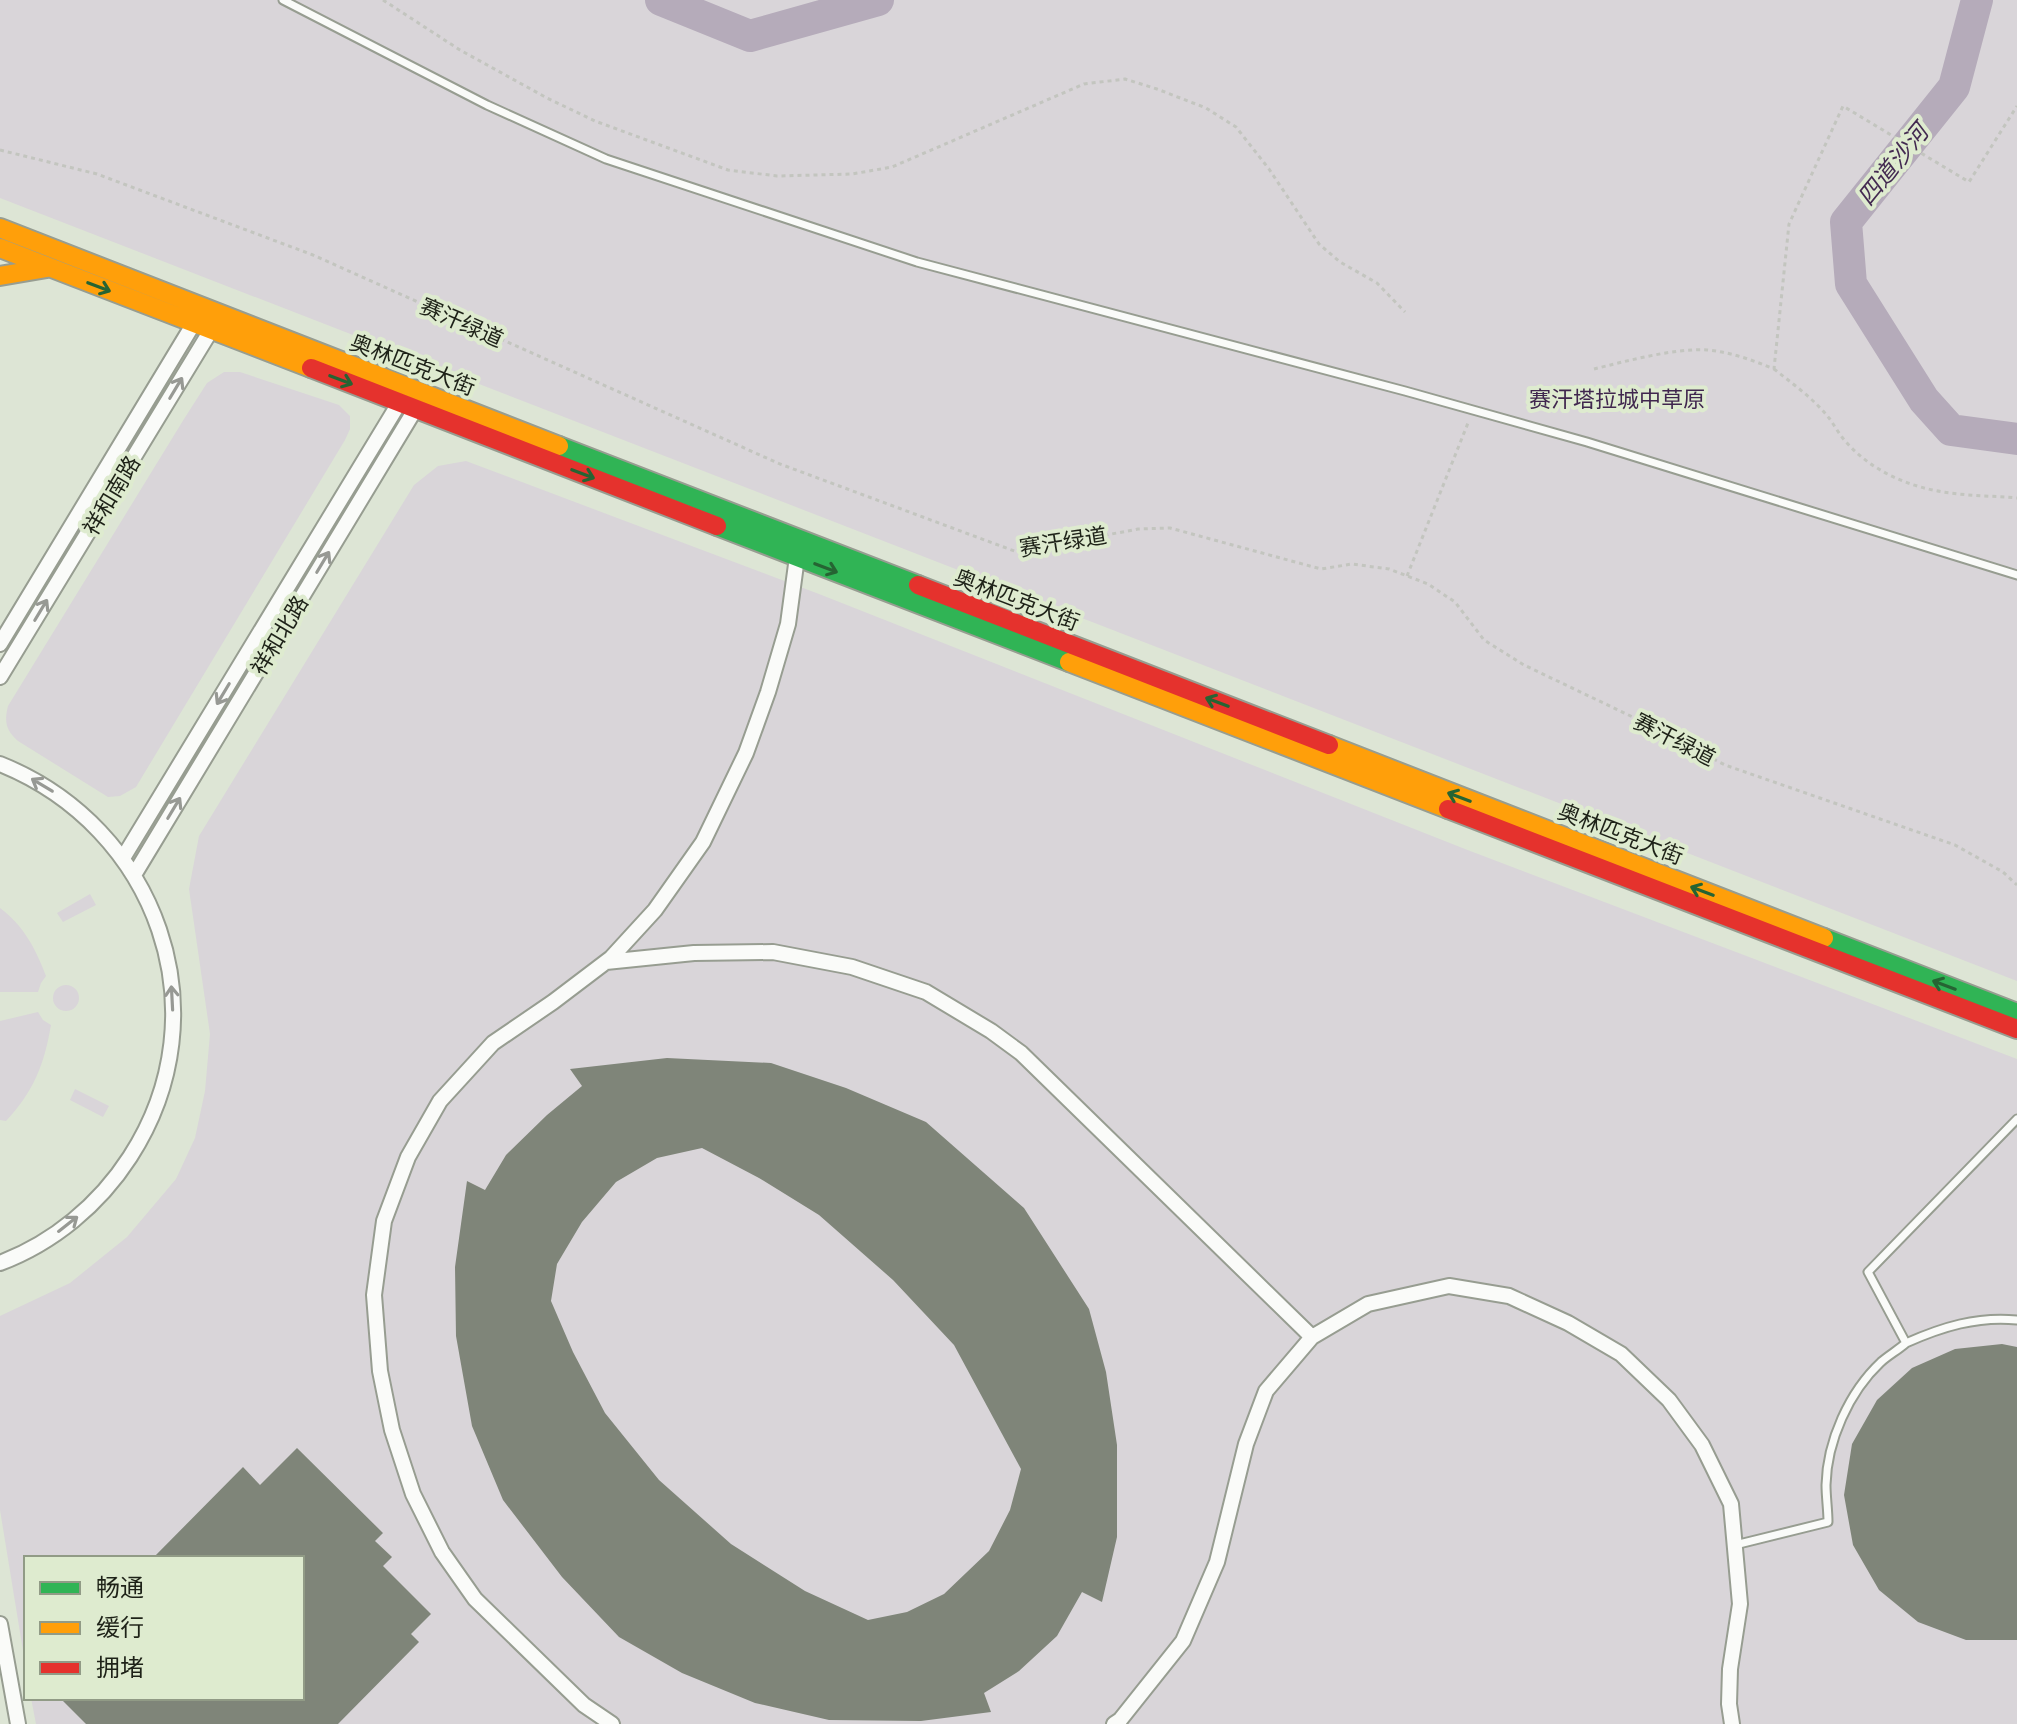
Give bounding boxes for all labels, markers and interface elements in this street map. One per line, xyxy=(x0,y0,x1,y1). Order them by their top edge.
water label: 四道沙河 xyxy=(1851,114,1936,210)
one-way arrow xyxy=(86,281,110,295)
street label: 赛汗绿道 xyxy=(416,292,508,352)
street label: 奥林匹克大街 xyxy=(347,328,479,400)
one-way arrow xyxy=(328,374,353,388)
one-way arrow xyxy=(168,377,184,400)
park label: 赛汗塔拉城中草原 xyxy=(1529,385,1705,412)
street label: 祥和南路 xyxy=(77,450,145,540)
one-way arrow xyxy=(571,468,595,482)
street label: 赛汗绿道 xyxy=(1017,521,1109,561)
one-way arrow xyxy=(315,551,331,574)
one-way arrow xyxy=(813,562,838,576)
street label: 奥林匹克大街 xyxy=(951,563,1083,635)
street label: 祥和北路 xyxy=(245,590,313,680)
one-way arrow xyxy=(33,599,49,622)
one-way arrow xyxy=(215,682,231,705)
one-way arrow xyxy=(1205,694,1230,708)
street label: 赛汗绿道 xyxy=(1630,707,1720,771)
one-way arrow xyxy=(31,777,54,793)
one-way arrow xyxy=(1448,789,1472,803)
one-way arrow xyxy=(166,797,182,820)
street label: 奥林匹克大街 xyxy=(1555,797,1687,869)
one-way arrow xyxy=(1690,883,1715,897)
one-way arrow xyxy=(1932,977,1957,991)
one-way arrow xyxy=(164,985,179,1012)
one-way arrow xyxy=(57,1216,78,1233)
legend xyxy=(24,1556,304,1700)
text: 畅通 xyxy=(96,1572,144,1601)
text: 缓行 xyxy=(96,1612,144,1641)
text: 拥堵 xyxy=(96,1652,144,1681)

